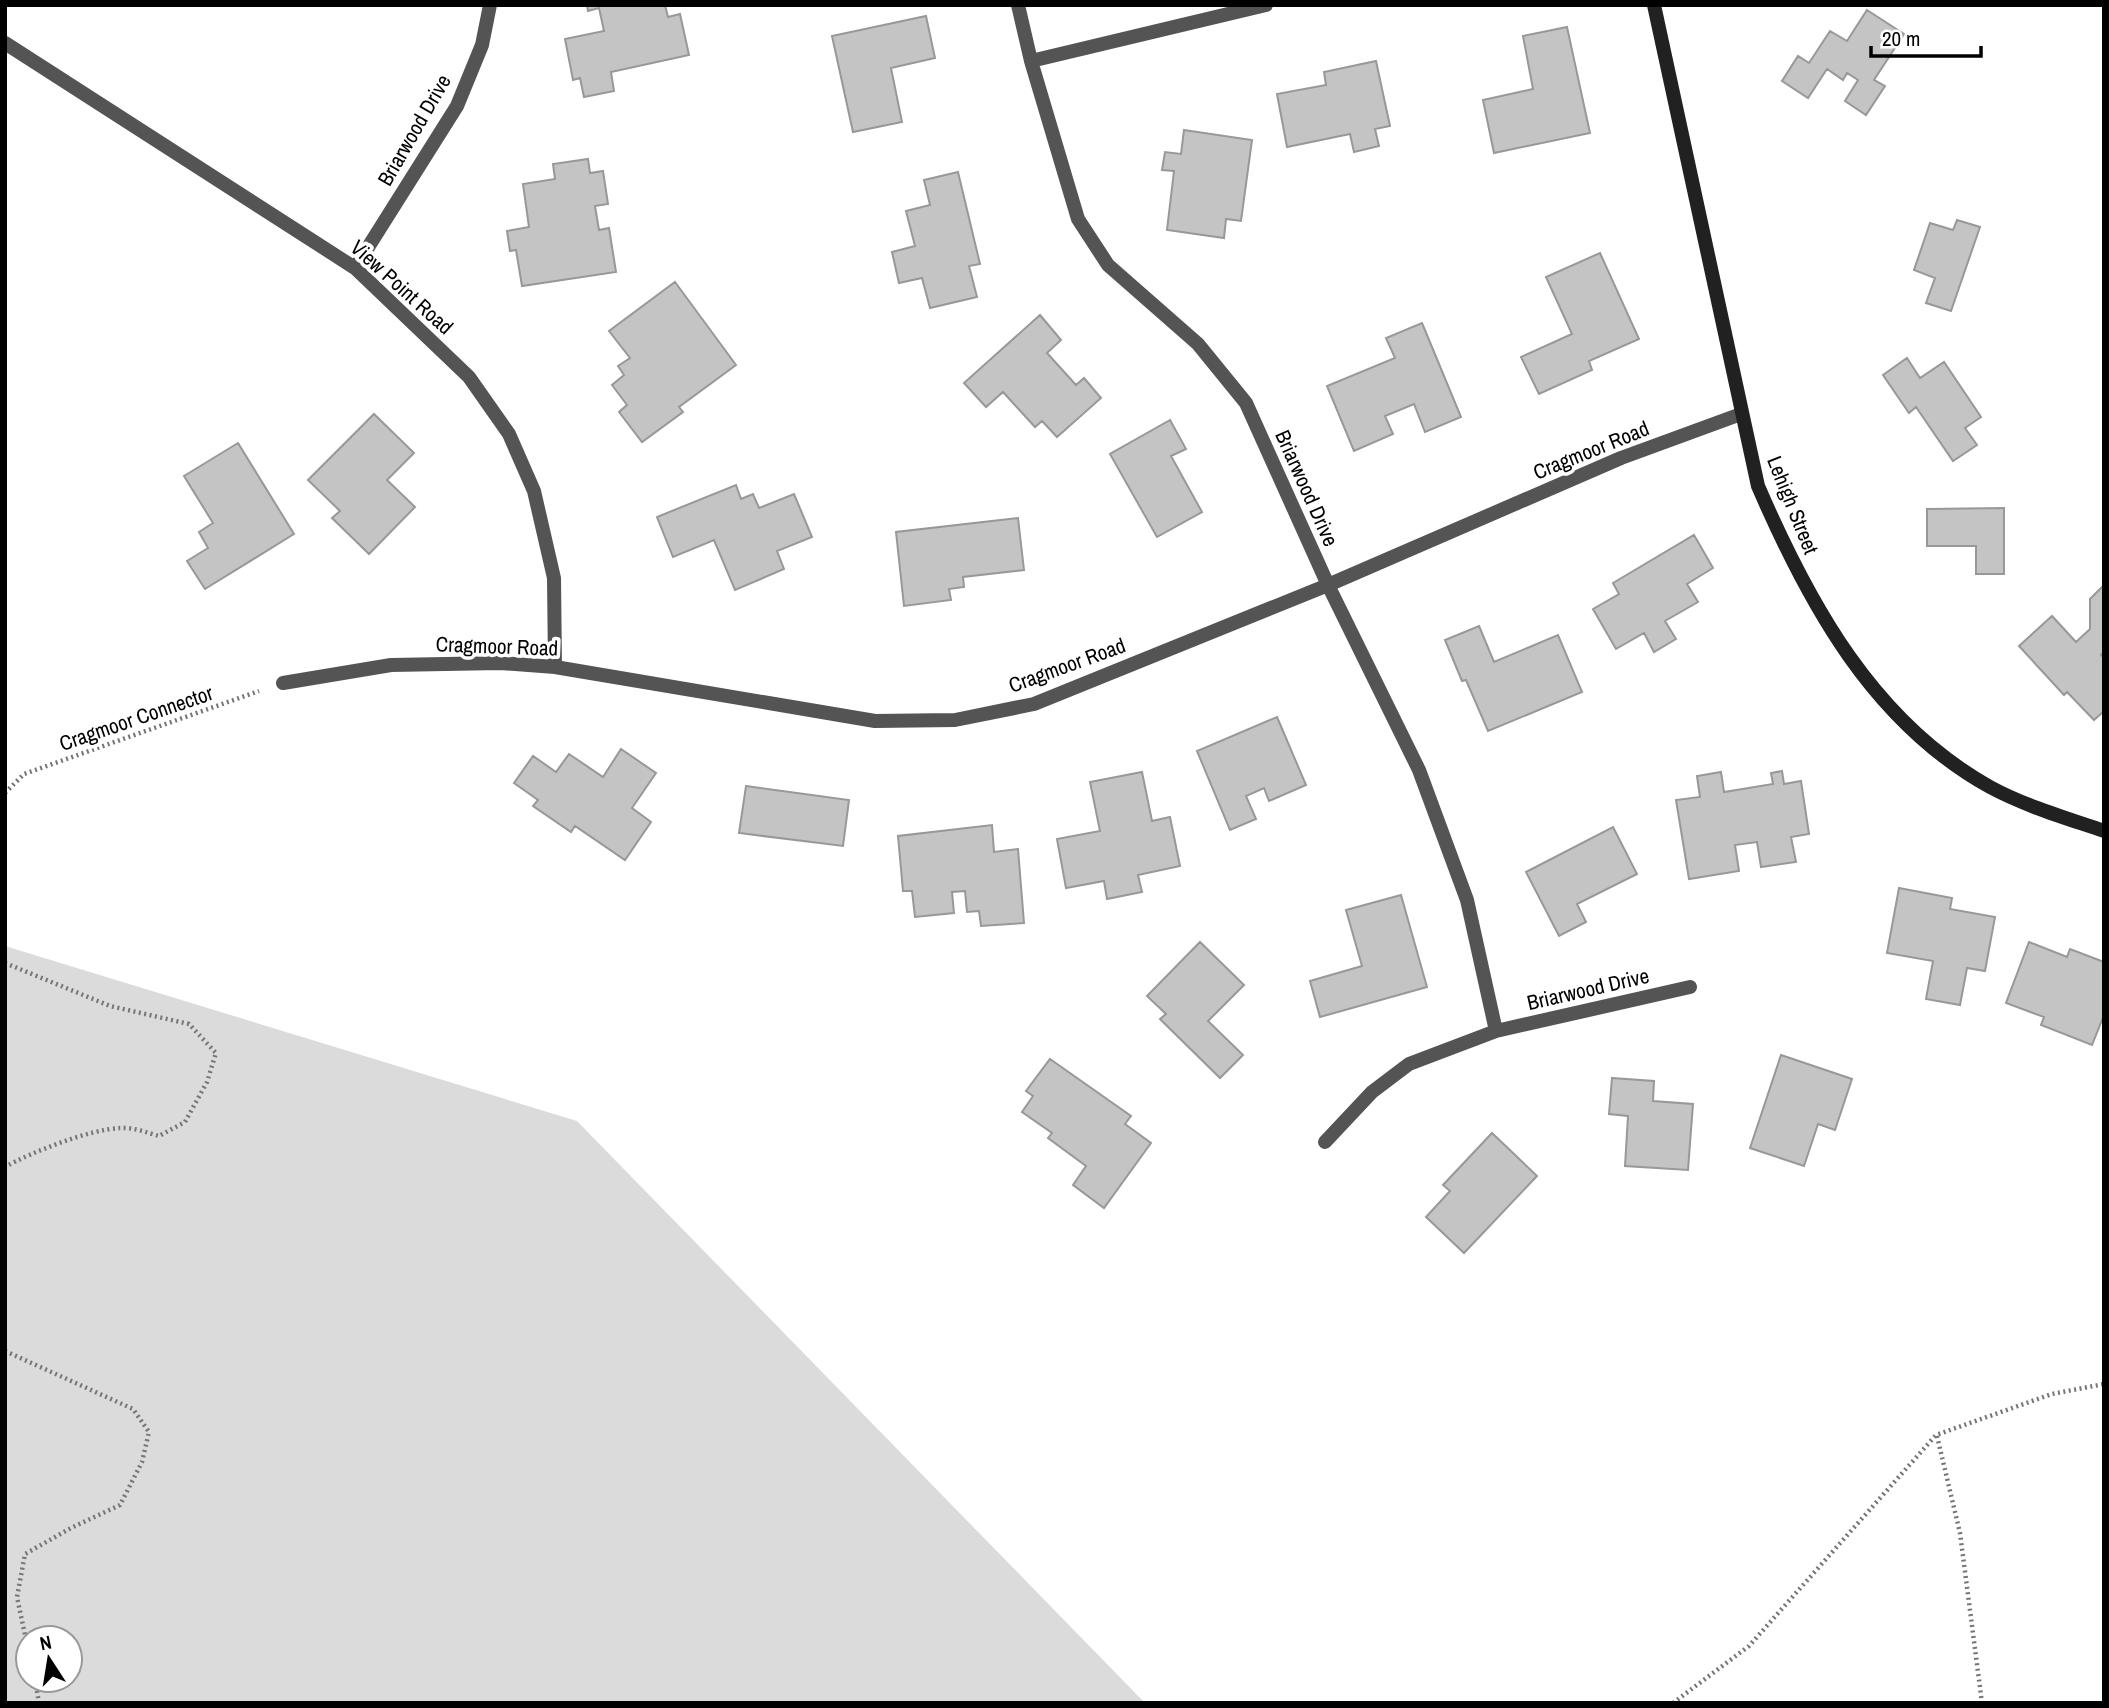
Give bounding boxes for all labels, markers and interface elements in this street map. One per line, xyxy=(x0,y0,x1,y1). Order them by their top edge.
scale bar xyxy=(1871,14,1981,58)
text: 20 m xyxy=(1882,24,1920,53)
street label: Briarwood Drive xyxy=(370,69,458,191)
street label: View Point Road xyxy=(344,233,460,341)
street label: Cragmoor Road xyxy=(1529,414,1653,486)
street label: Briarwood Drive xyxy=(1268,425,1346,551)
street label: Lehigh Street xyxy=(1760,452,1826,559)
street label: Cragmoor Road xyxy=(435,629,559,663)
street label: Cragmoor Road xyxy=(1004,630,1130,700)
street label: Cragmoor Connector xyxy=(55,678,217,758)
street label: Briarwood Drive xyxy=(1524,961,1652,1017)
north arrow xyxy=(14,1624,84,1694)
text: N xyxy=(37,1628,54,1656)

